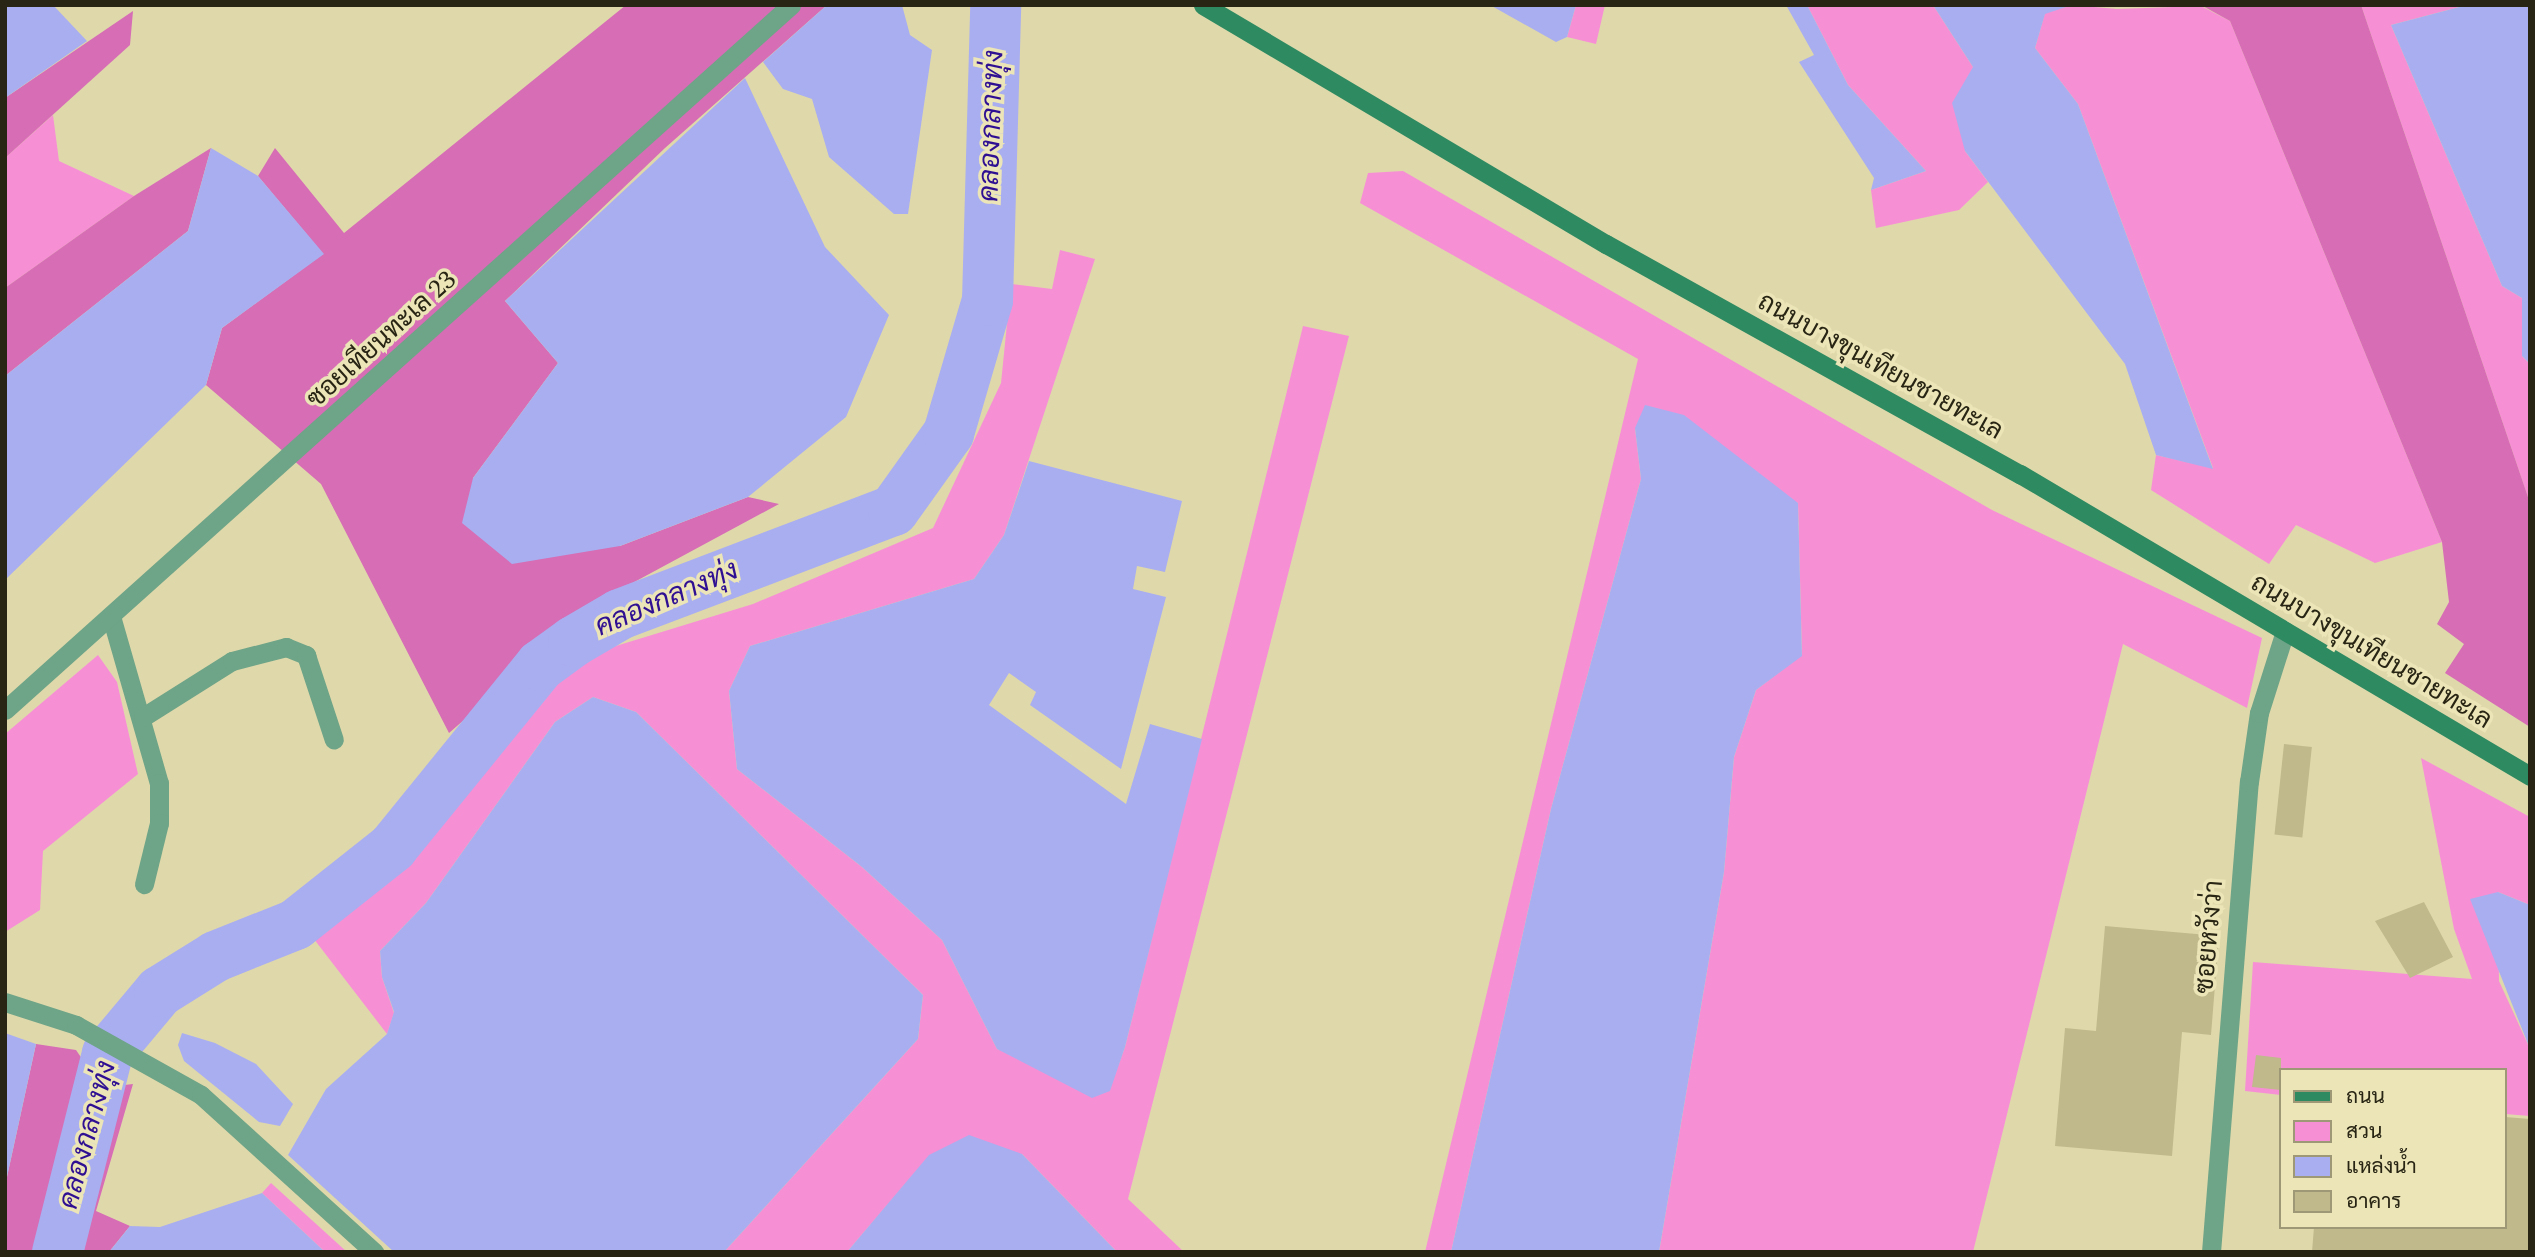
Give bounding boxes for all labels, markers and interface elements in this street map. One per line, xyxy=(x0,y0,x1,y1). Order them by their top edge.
water label: คลองกลางทุ่ง xyxy=(973,49,1011,203)
street label: ซอยเทียนทะเล 23 xyxy=(301,265,463,415)
street label: ถนนบางขุนเทียนชายทะเล xyxy=(1752,287,2008,447)
water label: คลองกลางทุ่ง xyxy=(590,554,744,644)
street label: ถนนบางขุนเทียนชายทะเล xyxy=(2245,568,2497,736)
street label: ซอยหวังว่า xyxy=(2190,879,2230,995)
water label: คลองกลางทุ่ง xyxy=(52,1057,124,1213)
legend xyxy=(2280,1068,2507,1229)
text: ถนน xyxy=(2346,1081,2385,1113)
text: สวน xyxy=(2346,1116,2382,1148)
text: แหล่งน้ำ xyxy=(2346,1151,2417,1183)
text: อาคาร xyxy=(2346,1186,2402,1218)

